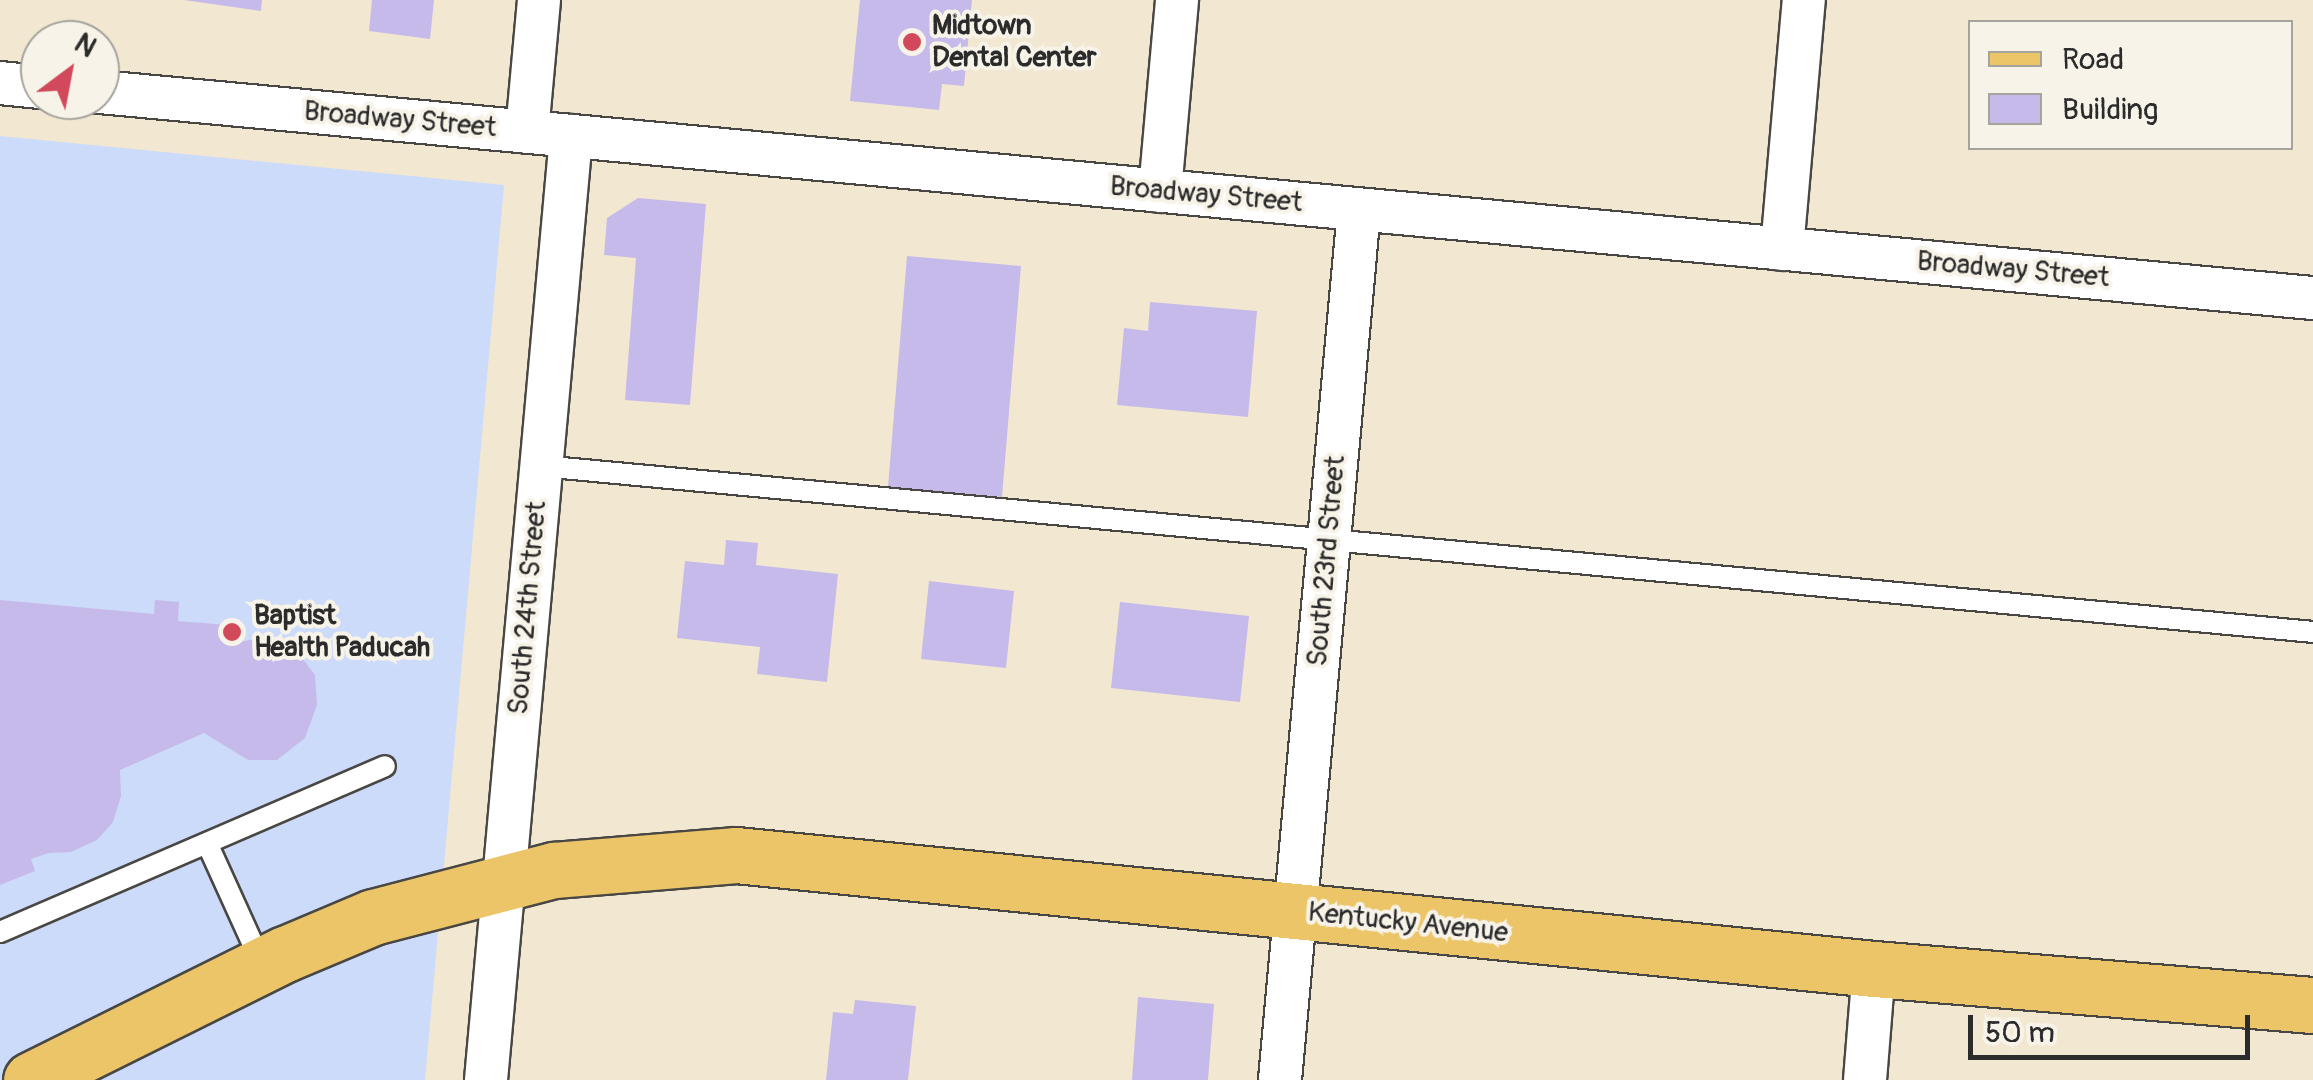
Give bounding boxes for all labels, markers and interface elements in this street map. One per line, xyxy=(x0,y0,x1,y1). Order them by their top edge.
place label: Midtown Dental Center xyxy=(932,9,1097,75)
north arrow xyxy=(20,20,120,120)
legend xyxy=(1968,20,2293,150)
text: N xyxy=(68,26,102,66)
marker: Midtown Dental Center xyxy=(901,31,923,53)
text: Road xyxy=(2062,41,2124,78)
text: Building xyxy=(2062,91,2158,128)
street label: Broadway Street xyxy=(302,95,498,145)
street label: Broadway Street xyxy=(1108,170,1304,220)
street label: Broadway Street xyxy=(1915,245,2111,295)
street label: South 23rd Street xyxy=(1301,454,1353,668)
street label: South 24th Street xyxy=(502,500,554,716)
place label: Baptist Health Paducah xyxy=(254,599,430,665)
marker: Baptist Health Paducah xyxy=(219,619,245,645)
street label: Kentucky Avenue xyxy=(1306,896,1510,950)
scale bar xyxy=(1973,995,2256,1057)
text: 50 m xyxy=(1985,1014,2055,1051)

